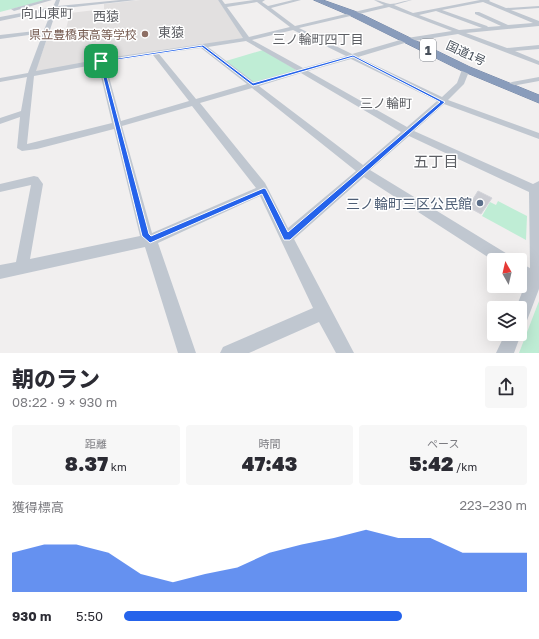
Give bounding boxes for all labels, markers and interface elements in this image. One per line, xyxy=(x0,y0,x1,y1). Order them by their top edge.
district label: 向山東町 xyxy=(21,5,73,21)
district label: 西猿 xyxy=(93,8,119,24)
district label: 東猿 xyxy=(158,24,184,40)
place label: 県立豊橋東高等学校 xyxy=(29,27,137,42)
marker: 県立豊橋東高等学校 xyxy=(140,29,150,39)
district label: 三ノ輪町四丁目 xyxy=(272,31,364,47)
street label: 国道1号 xyxy=(444,37,488,69)
road number: 1 xyxy=(420,39,436,61)
pin xyxy=(84,44,118,78)
icon: arrive xyxy=(90,50,112,72)
district label: 三ノ輪町 xyxy=(360,95,412,111)
district label: 五丁目 xyxy=(413,152,459,170)
place label: 三ノ輪町三区公民館 xyxy=(346,195,472,212)
marker: 三ノ輪町三区公民館 xyxy=(475,198,485,208)
north arrow xyxy=(487,253,527,293)
map controls xyxy=(487,253,527,341)
button: layers xyxy=(487,301,527,341)
text: 朝のラン xyxy=(12,365,100,392)
button: share xyxy=(485,366,527,408)
text: 08:22 · 9 × 930 m xyxy=(12,394,117,410)
text: 距離 xyxy=(85,437,107,450)
text: 時間 xyxy=(258,437,280,450)
text: ペース xyxy=(427,437,459,450)
text: 8.37 xyxy=(65,451,108,475)
text: 47:43 xyxy=(242,451,297,475)
text: 5:42 xyxy=(409,451,453,475)
text: km xyxy=(108,460,127,473)
text: /km xyxy=(453,460,477,473)
text: 223–230 m xyxy=(459,497,527,513)
text: 獲得標高 xyxy=(12,499,64,515)
text: 930 m xyxy=(12,608,51,624)
text: 5:50 xyxy=(76,608,103,624)

